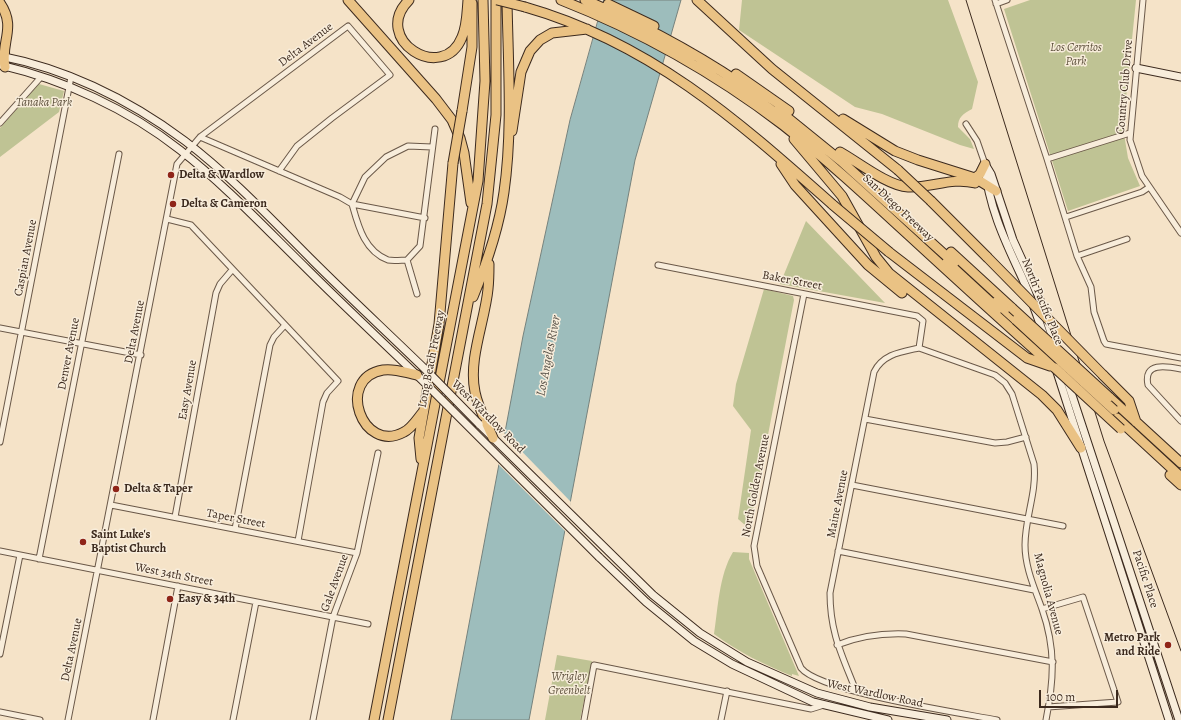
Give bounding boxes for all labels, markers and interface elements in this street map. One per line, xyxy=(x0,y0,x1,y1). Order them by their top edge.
street label: Delta Avenue xyxy=(276,20,336,70)
street label: Country Club Drive xyxy=(1114,39,1136,135)
park label: Los Cerritos Park xyxy=(1050,41,1102,69)
park label: Tanaka Park xyxy=(16,96,72,110)
place label: Delta & Wardlow xyxy=(179,168,264,182)
marker: Delta & Wardlow xyxy=(166,170,176,180)
street label: San Diego Freeway xyxy=(859,171,937,245)
place label: Delta & Cameron xyxy=(181,197,267,211)
marker: Delta & Cameron xyxy=(168,199,178,209)
street label: Caspian Avenue xyxy=(11,218,41,298)
street label: North Pacific Place xyxy=(1018,257,1066,347)
street label: Baker Street xyxy=(761,268,823,294)
street label: Delta Avenue xyxy=(122,299,148,365)
street label: Long Beach Freeway xyxy=(415,309,449,409)
water label: Los Angeles River xyxy=(534,314,564,398)
street label: Denver Avenue xyxy=(55,317,83,391)
street label: Easy Avenue xyxy=(176,359,200,421)
street label: West Wardlow Road xyxy=(448,377,528,457)
street label: North Golden Avenue xyxy=(739,433,773,539)
street label: Maine Avenue xyxy=(824,469,852,539)
place label: Delta & Taper xyxy=(124,482,193,496)
marker: Delta & Taper xyxy=(111,484,121,494)
street label: Taper Street xyxy=(205,506,267,532)
place label: Saint Luke's Baptist Church xyxy=(91,528,166,556)
marker: Saint Luke's Baptist Church xyxy=(78,537,88,547)
street label: Pacific Place xyxy=(1129,548,1161,610)
street label: Magnolia Avenue xyxy=(1030,551,1066,637)
street label: Gale Avenue xyxy=(318,552,352,614)
street label: West 34th Street xyxy=(134,560,214,590)
place label: Easy & 34th xyxy=(178,592,235,606)
marker: Easy & 34th xyxy=(165,594,175,604)
street label: Delta Avenue xyxy=(58,617,86,683)
place label: Metro Park and Ride xyxy=(1104,631,1160,659)
marker: Metro Park and Ride xyxy=(1163,640,1173,650)
park label: Wrigley Greenbelt xyxy=(548,670,590,698)
street label: West Wardlow Road xyxy=(826,677,924,711)
scale bar xyxy=(1041,682,1120,708)
text: 100 m xyxy=(1046,689,1075,705)

